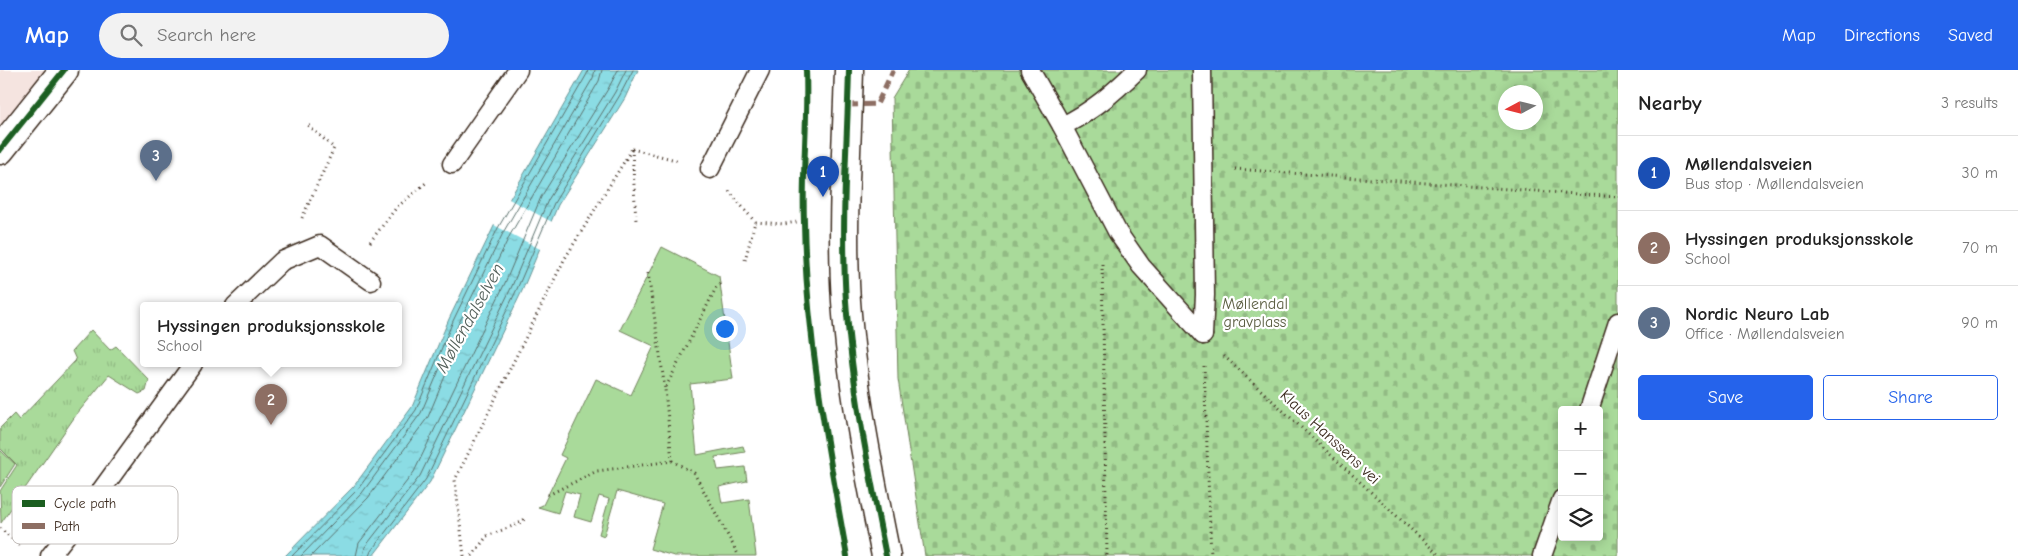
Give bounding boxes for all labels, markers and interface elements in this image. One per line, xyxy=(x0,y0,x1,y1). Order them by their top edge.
search box xyxy=(99,13,449,58)
text: Map xyxy=(25,21,69,49)
icon: search xyxy=(117,21,145,49)
text: Search here xyxy=(157,24,256,46)
text: Map xyxy=(1782,25,1816,46)
text: Directions xyxy=(1844,25,1920,46)
text: Saved xyxy=(1948,25,1993,46)
north arrow xyxy=(1498,85,1543,130)
text: Nearby xyxy=(1638,91,1702,115)
text: 3 results xyxy=(1941,94,1998,112)
pin: 3 xyxy=(140,140,172,181)
text: Møllendalsveien xyxy=(1685,153,1812,175)
pin: 1 xyxy=(807,156,839,197)
text: 1 xyxy=(1651,164,1657,182)
text: 30 m xyxy=(1962,164,1998,182)
text: Bus stop · Møllendalsveien xyxy=(1685,175,1864,193)
text: Hyssingen produksjonsskole xyxy=(1685,228,1913,250)
text: 2 xyxy=(1650,239,1658,257)
text: 70 m xyxy=(1962,239,1998,257)
text: School xyxy=(1685,250,1731,268)
water label: Møllendalselven xyxy=(431,260,509,377)
park label: Møllendal gravplass xyxy=(1222,295,1288,331)
popup xyxy=(140,302,402,367)
text: Nordic Neuro Lab xyxy=(1685,303,1829,325)
text: 3 xyxy=(1650,314,1658,332)
text: 90 m xyxy=(1961,314,1998,332)
text: Hyssingen produksjonsskole xyxy=(157,315,385,337)
your location xyxy=(712,316,738,342)
text: Office · Møllendalsveien xyxy=(1685,325,1845,343)
text: School xyxy=(157,337,202,355)
button: Save xyxy=(1638,375,1813,420)
button: Share xyxy=(1823,375,1998,420)
pin: 2 xyxy=(255,384,287,425)
street label: Klaus Hanssens vei xyxy=(1276,386,1384,488)
map controls xyxy=(1558,406,1603,541)
button: + xyxy=(1558,406,1603,451)
button: − xyxy=(1558,451,1603,496)
legend xyxy=(12,486,178,544)
text: Cycle path xyxy=(54,495,116,512)
button: layers xyxy=(1558,496,1603,541)
text: Path xyxy=(54,518,80,535)

